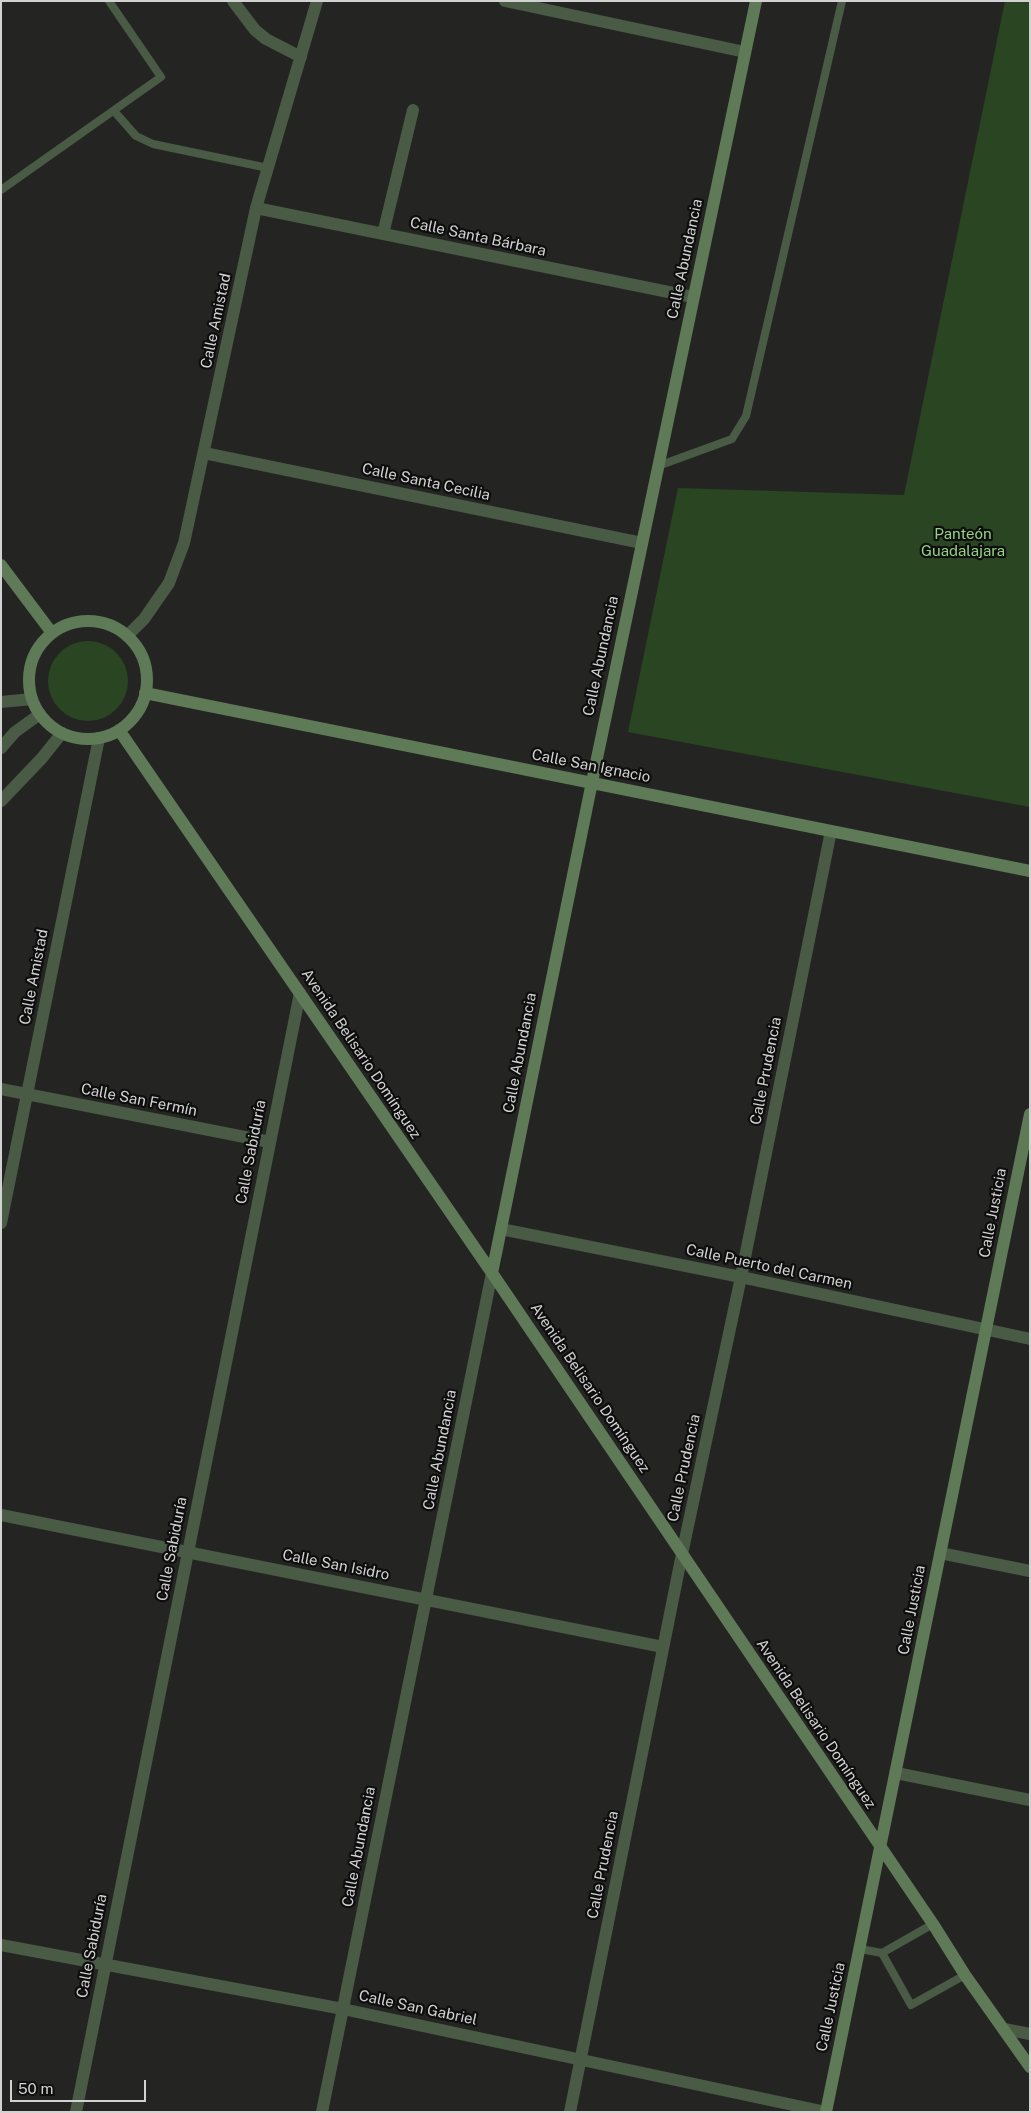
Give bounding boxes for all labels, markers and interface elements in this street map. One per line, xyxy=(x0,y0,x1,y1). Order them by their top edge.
street label: Calle Abundancia xyxy=(663,197,707,321)
street label: Calle Santa Bárbara xyxy=(408,214,548,260)
street label: Calle Amistad xyxy=(197,272,235,370)
street label: Calle Santa Cecilia xyxy=(360,460,492,504)
park label: Panteón Guadalajara xyxy=(921,525,1005,560)
street label: Calle Abundancia xyxy=(579,594,623,718)
street label: Calle San Ignacio xyxy=(530,746,652,786)
street label: Calle Amistad xyxy=(16,928,52,1026)
street label: Avenida Belisario Domínguez xyxy=(297,966,425,1142)
street label: Calle Abundancia xyxy=(500,991,540,1115)
street label: Calle Prudencia xyxy=(747,1016,785,1126)
street label: Calle San Fermín xyxy=(79,1080,199,1120)
street label: Calle Sabiduría xyxy=(232,1098,270,1206)
street label: Calle Justicia xyxy=(976,1167,1010,1259)
street label: Calle Puerto del Carmen xyxy=(684,1241,854,1293)
street label: Avenida Belisario Domínguez xyxy=(526,1300,654,1476)
street label: Calle Abundancia xyxy=(420,1388,460,1512)
street label: Calle Prudencia xyxy=(664,1413,704,1523)
street label: Calle Sabiduría xyxy=(153,1495,191,1603)
street label: Calle San Isidro xyxy=(281,1546,391,1584)
street label: Calle Justicia xyxy=(895,1564,929,1656)
street label: Avenida Belisario Domínguez xyxy=(752,1636,880,1812)
street label: Calle Abundancia xyxy=(339,1785,379,1909)
street label: Calle Prudencia xyxy=(584,1810,622,1920)
street label: Calle Sabiduría xyxy=(73,1892,111,2000)
street label: Calle Justicia xyxy=(813,1961,849,2053)
street label: Calle San Gabriel xyxy=(357,1987,479,2029)
scale bar xyxy=(12,2070,149,2102)
text: 50 m xyxy=(18,2080,53,2097)

